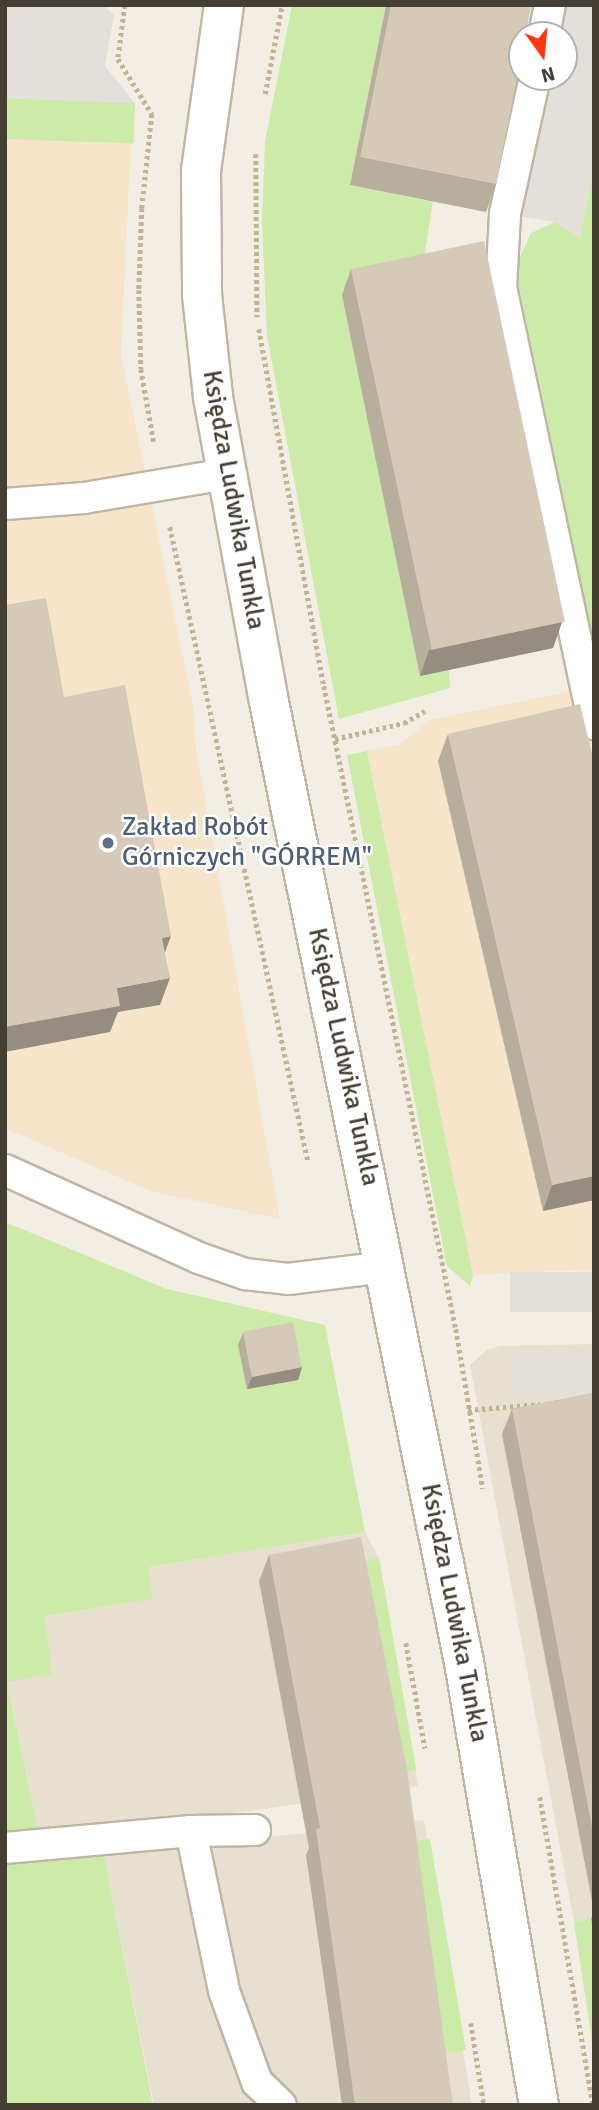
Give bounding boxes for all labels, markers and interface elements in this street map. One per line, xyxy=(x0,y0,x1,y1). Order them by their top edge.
north arrow xyxy=(508,21,578,91)
text: N xyxy=(538,61,557,88)
street label: Księdza Ludwika Tunkla xyxy=(195,368,271,632)
place label: Zakład Robót Górniczych "GÓRREM" xyxy=(122,812,372,874)
marker: Zakład Robót Górniczych "GÓRREM" xyxy=(100,835,116,851)
street label: Księdza Ludwika Tunkla xyxy=(300,925,386,1189)
street label: Księdza Ludwika Tunkla xyxy=(414,1481,494,1745)

